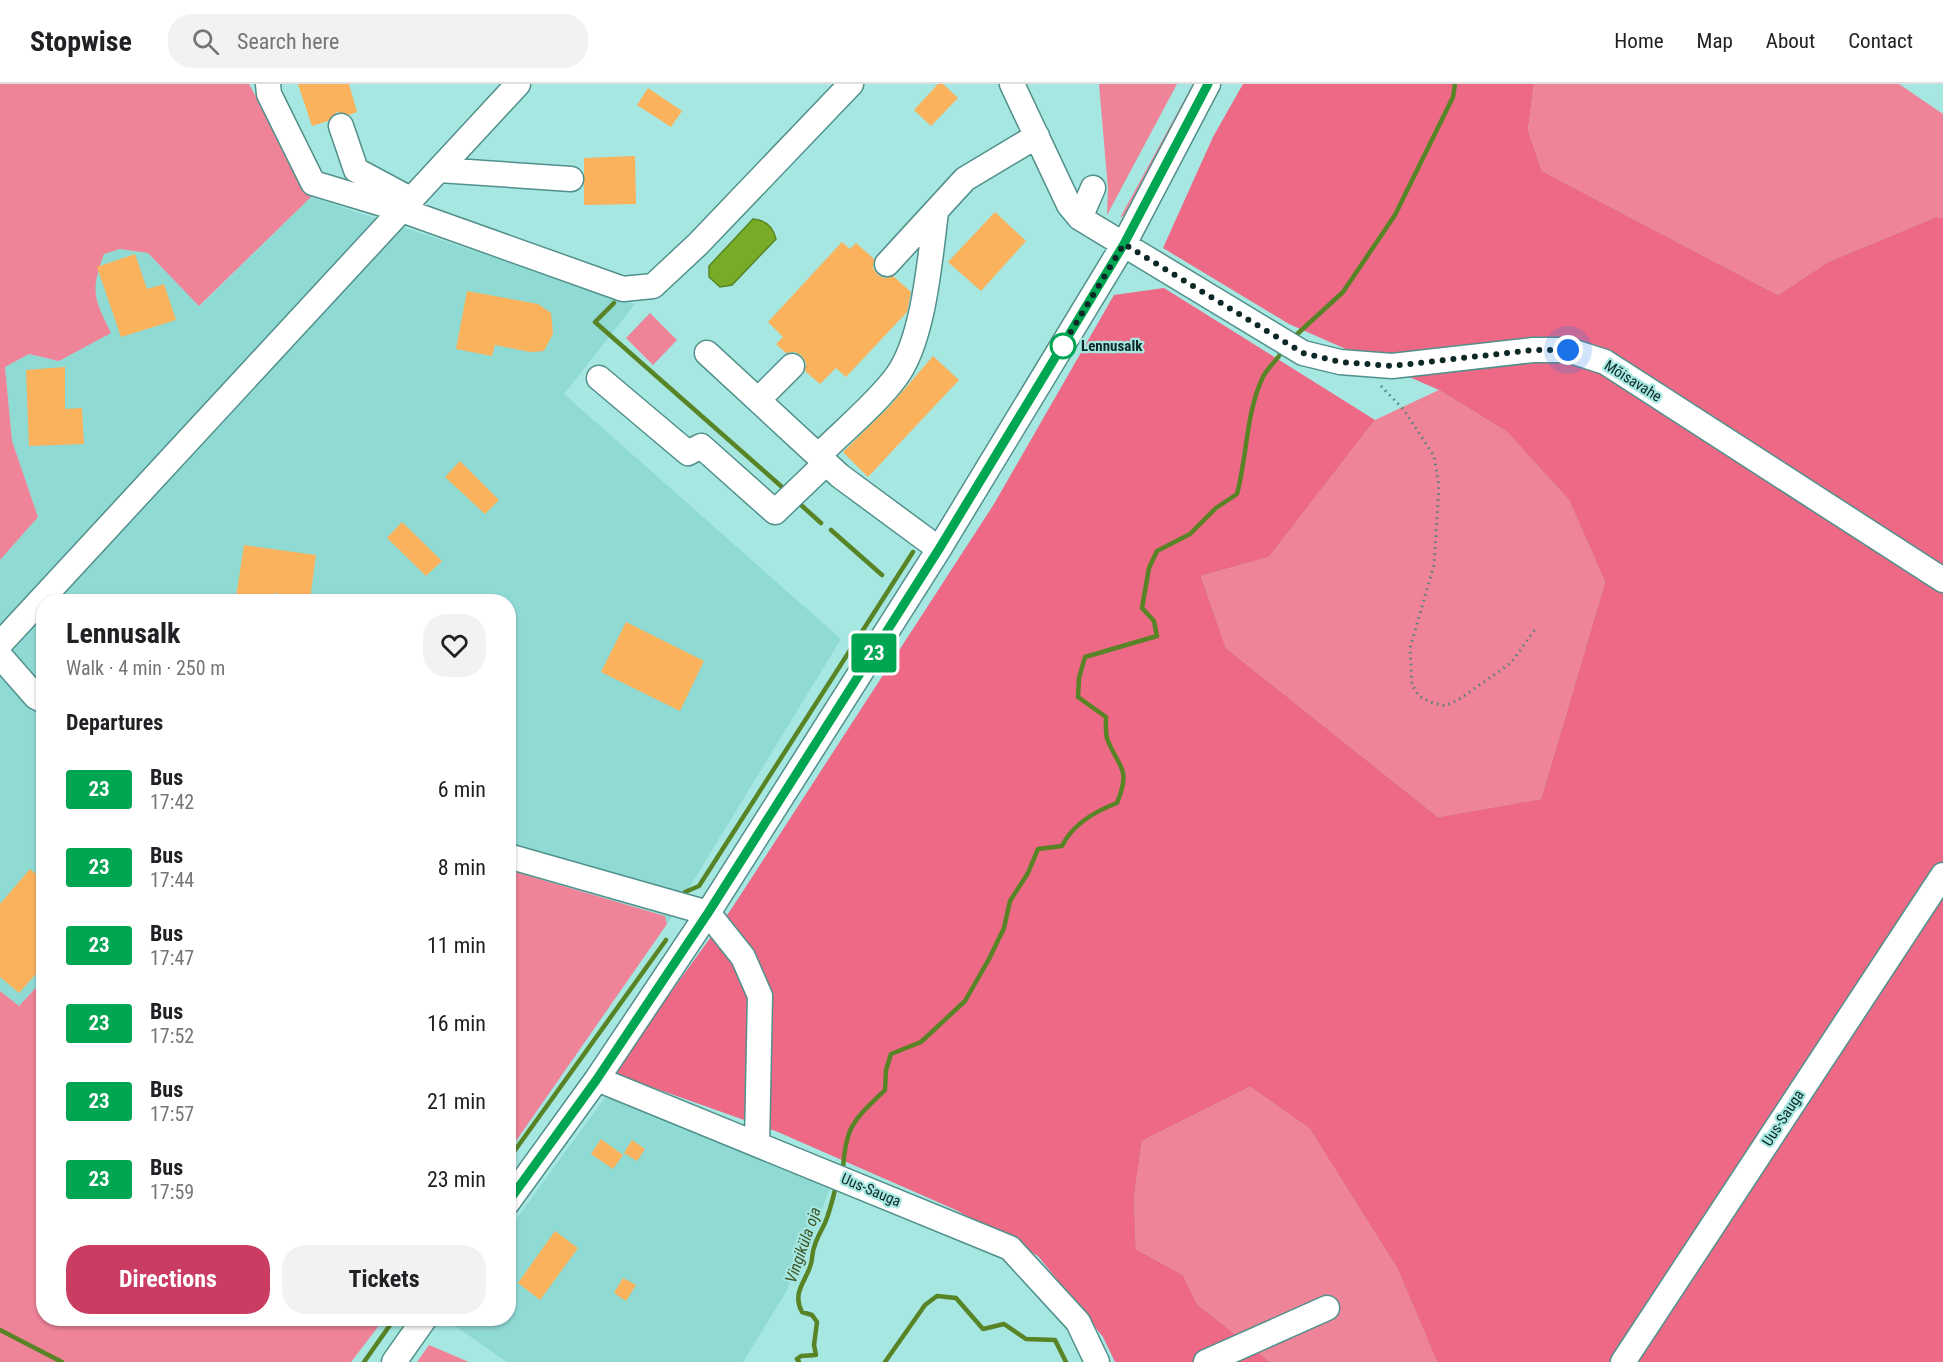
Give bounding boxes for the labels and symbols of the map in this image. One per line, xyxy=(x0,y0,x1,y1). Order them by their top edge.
marker: Lennusalk xyxy=(1050,333,1076,359)
your location xyxy=(1553,335,1583,365)
place label: Lennusalk xyxy=(1081,337,1143,355)
street label: Mõisavahe xyxy=(1601,356,1665,406)
line badge: 23 xyxy=(847,634,901,672)
street label: Uus-Sauga xyxy=(1758,1087,1808,1149)
street label: Uus-Sauga xyxy=(838,1169,904,1211)
water label: Vingiküla oja xyxy=(781,1205,825,1285)

